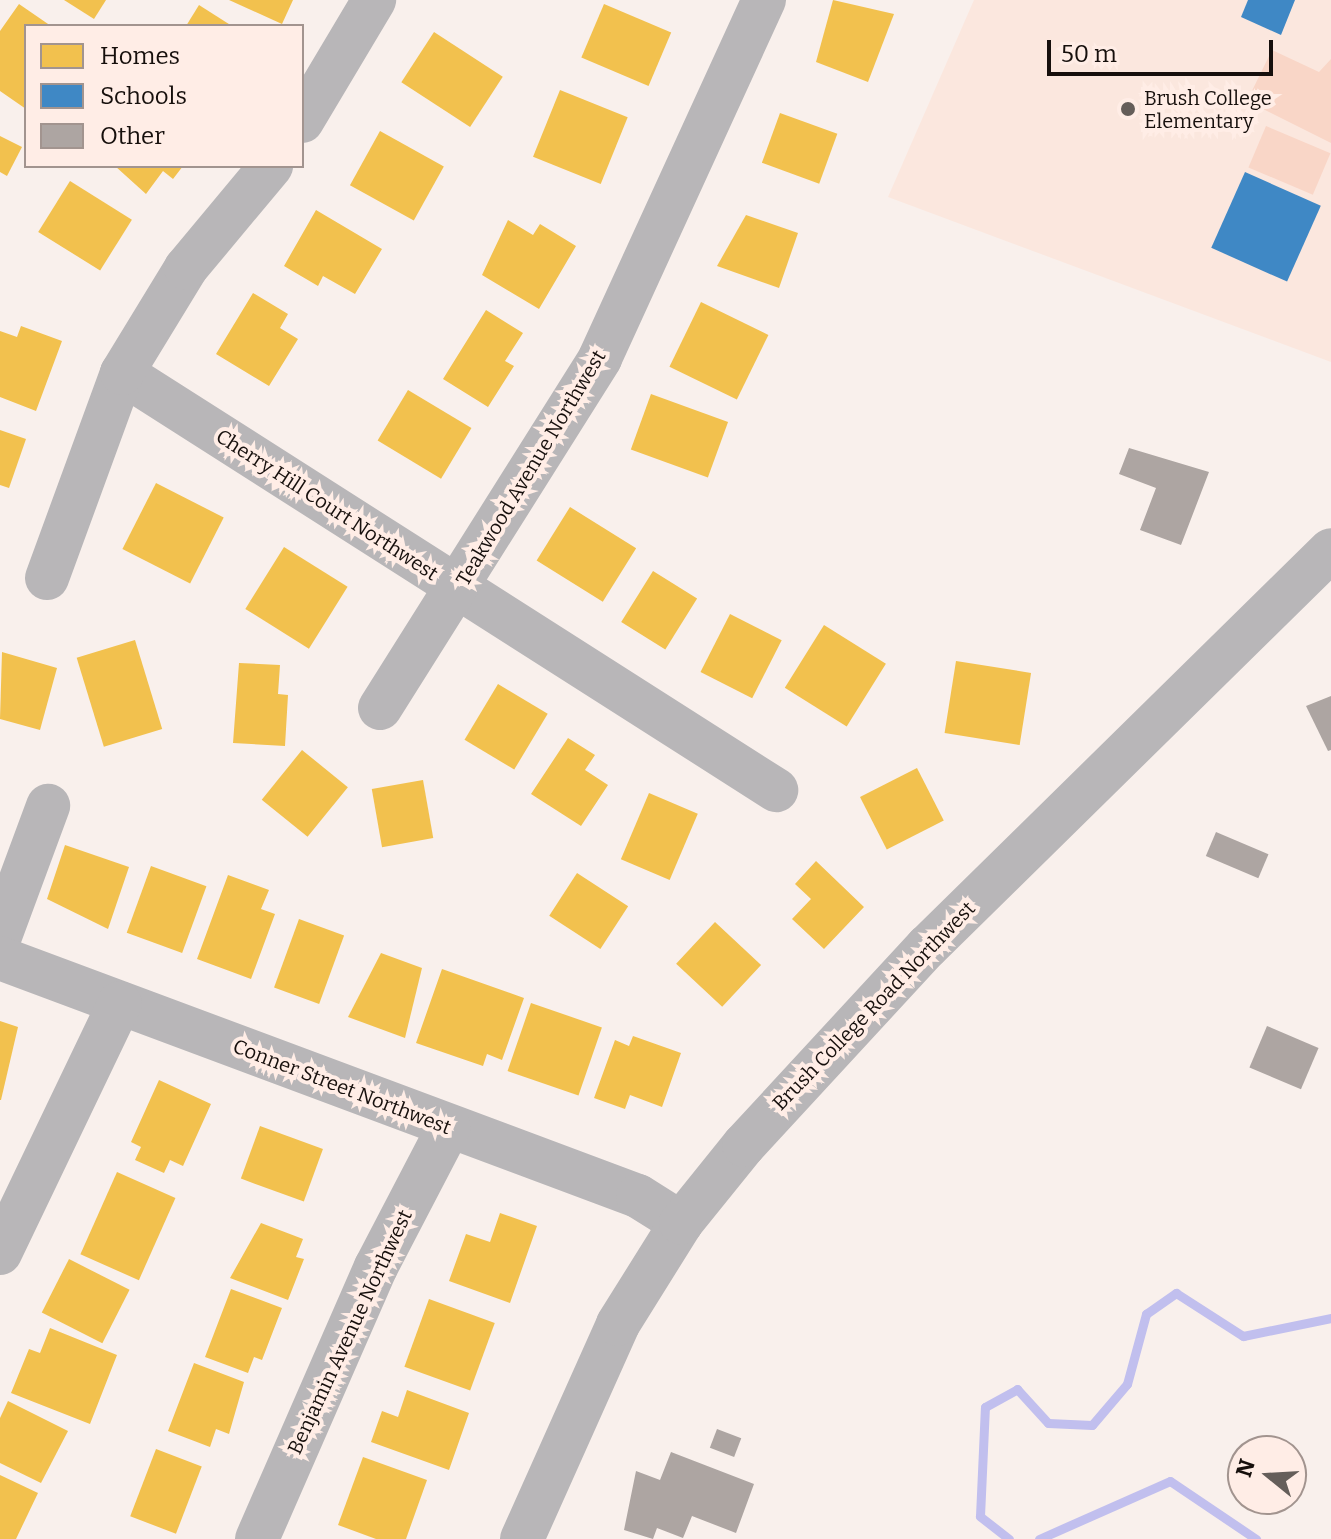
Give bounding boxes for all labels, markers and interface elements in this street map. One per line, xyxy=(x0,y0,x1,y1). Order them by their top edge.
legend xyxy=(24,24,304,168)
scale bar xyxy=(1051,24,1277,74)
text: 50 m xyxy=(1061,40,1117,68)
text: Homes xyxy=(100,42,180,70)
text: Schools xyxy=(100,82,187,110)
place label: Brush College Elementary xyxy=(1144,86,1272,133)
marker: Brush College Elementary xyxy=(1119,100,1137,118)
text: Other xyxy=(100,122,165,150)
street label: Teakwood Avenue Northwest xyxy=(451,346,611,590)
street label: Cherry Hill Court Northwest xyxy=(211,424,443,586)
street label: Brush College Road Northwest xyxy=(768,897,980,1115)
street label: Conner Street Northwest xyxy=(230,1034,454,1140)
street label: Benjamin Avenue Northwest xyxy=(283,1206,417,1458)
north arrow xyxy=(1227,1435,1307,1515)
text: N xyxy=(1230,1456,1261,1480)

